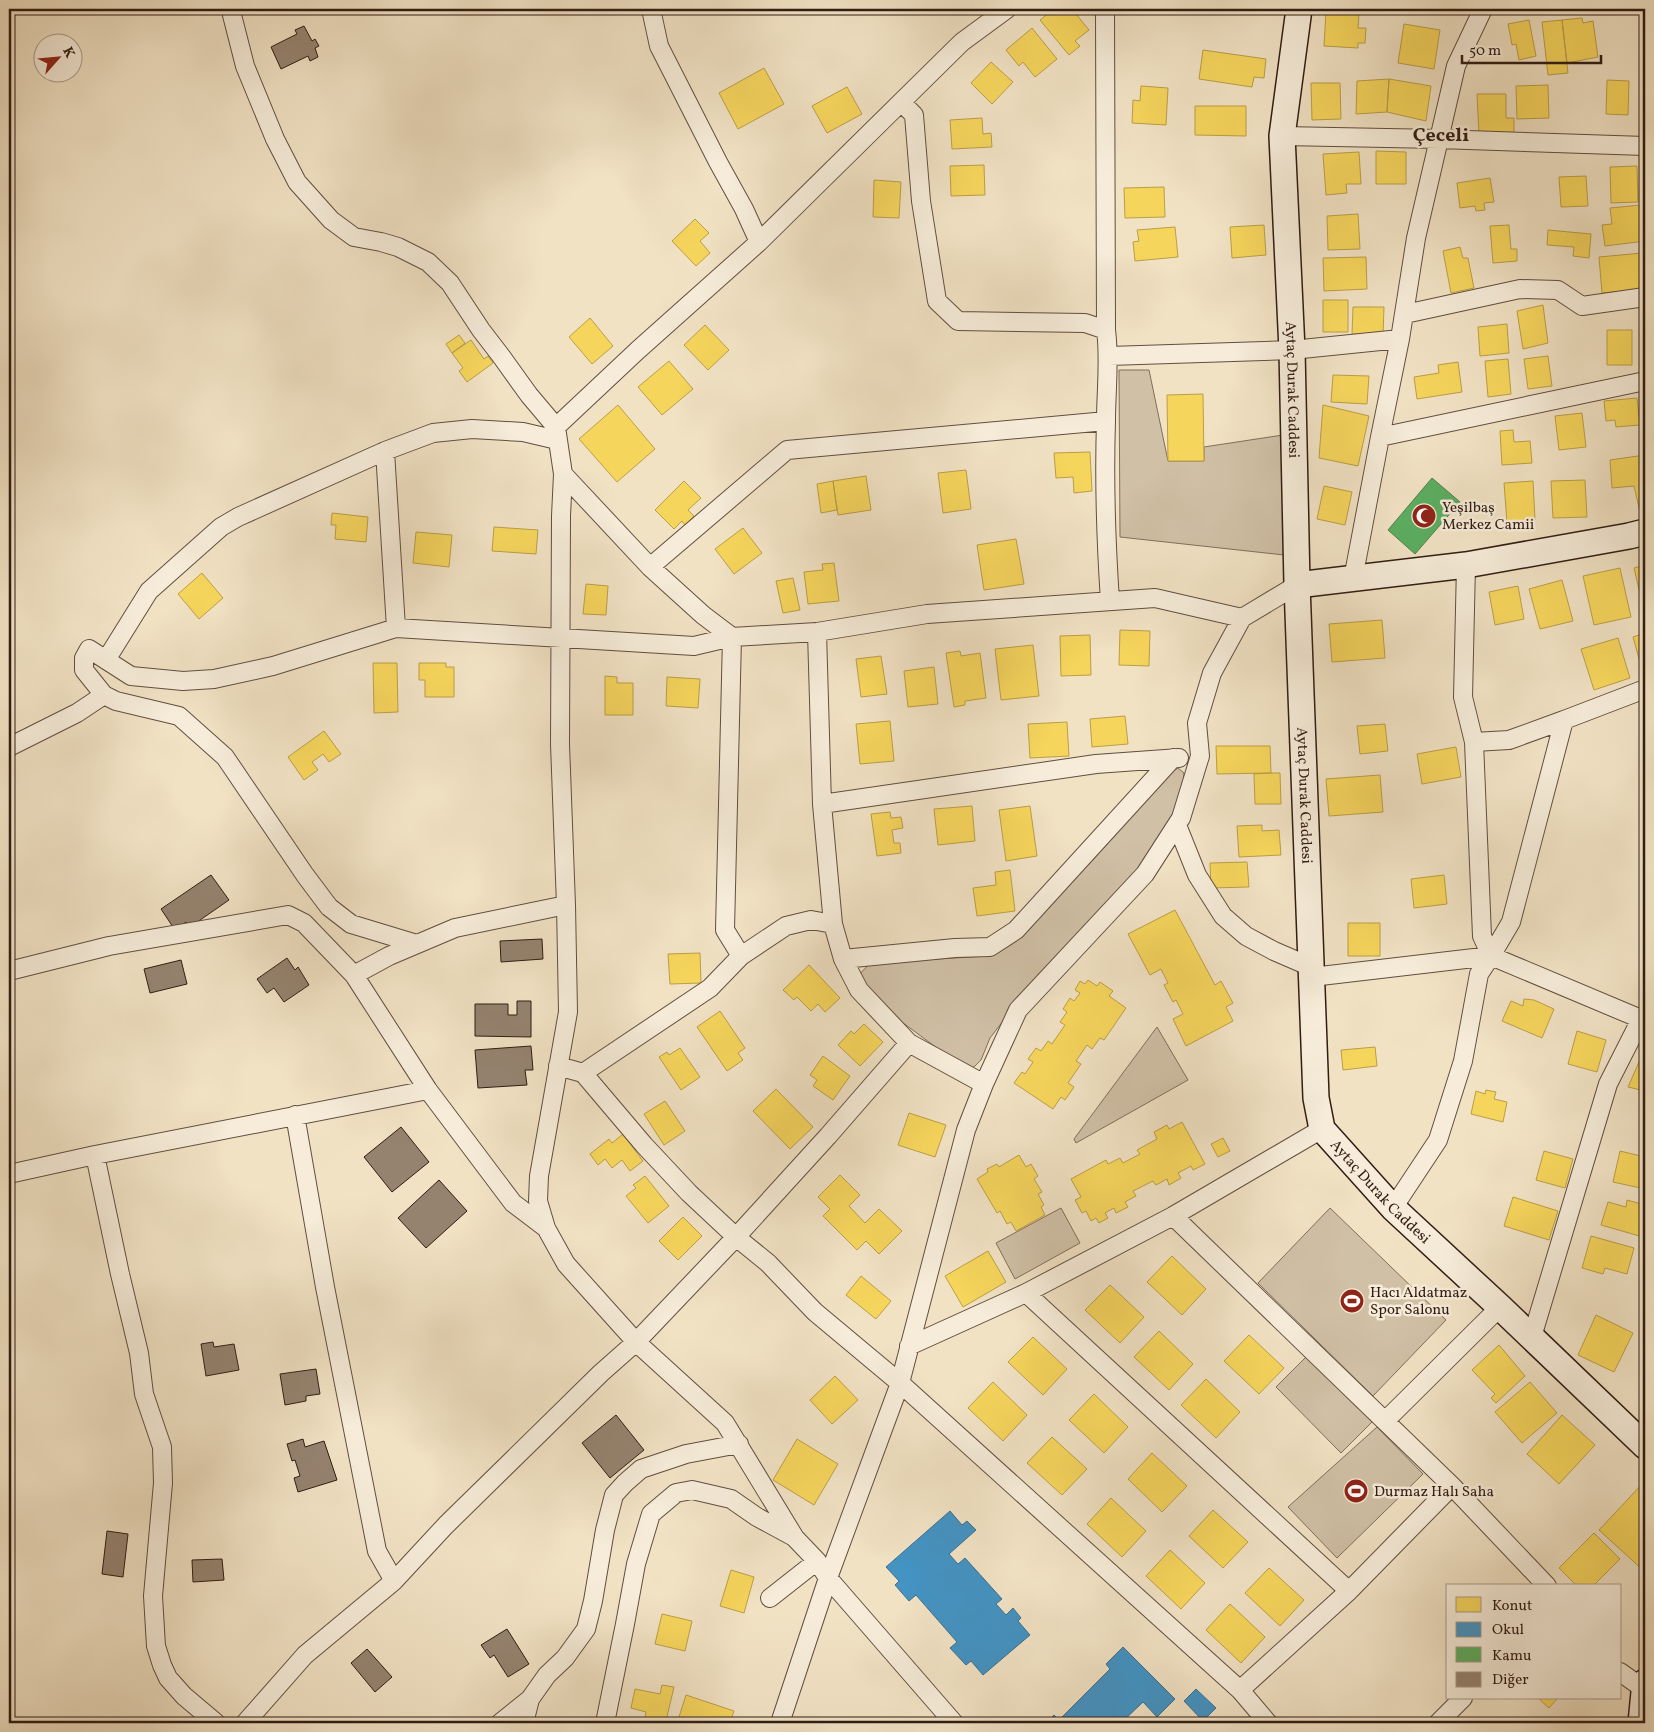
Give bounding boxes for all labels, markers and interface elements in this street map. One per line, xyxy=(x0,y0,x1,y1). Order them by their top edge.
north arrow xyxy=(32,32,82,82)
scale bar xyxy=(1462,32,1600,64)
text: 50 m xyxy=(1469,41,1501,62)
text: K xyxy=(57,44,79,62)
district label: Çeceli xyxy=(1413,122,1469,150)
street label: Aytaç Durak Caddesi xyxy=(1279,321,1303,458)
place label: Yeşilbaş Merkez Camii xyxy=(1442,498,1534,536)
mosque icon: Yeşilbaş Merkez Camii xyxy=(1411,503,1437,529)
street label: Aytaç Durak Caddesi xyxy=(1290,727,1316,864)
street label: Aytaç Durak Caddesi xyxy=(1325,1136,1434,1249)
place label: Hacı Aldatmaz Spor Salonu xyxy=(1370,1283,1467,1321)
sports icon: Hacı Aldatmaz Spor Salonu xyxy=(1339,1288,1365,1314)
sports icon: Durmaz Halı Saha xyxy=(1343,1478,1369,1504)
place label: Durmaz Halı Saha xyxy=(1374,1482,1494,1503)
legend xyxy=(1446,1584,1622,1700)
text: Konut xyxy=(1492,1596,1532,1617)
text: Okul xyxy=(1492,1620,1524,1641)
text: Kamu xyxy=(1492,1646,1531,1667)
text: Diğer xyxy=(1492,1670,1529,1691)

